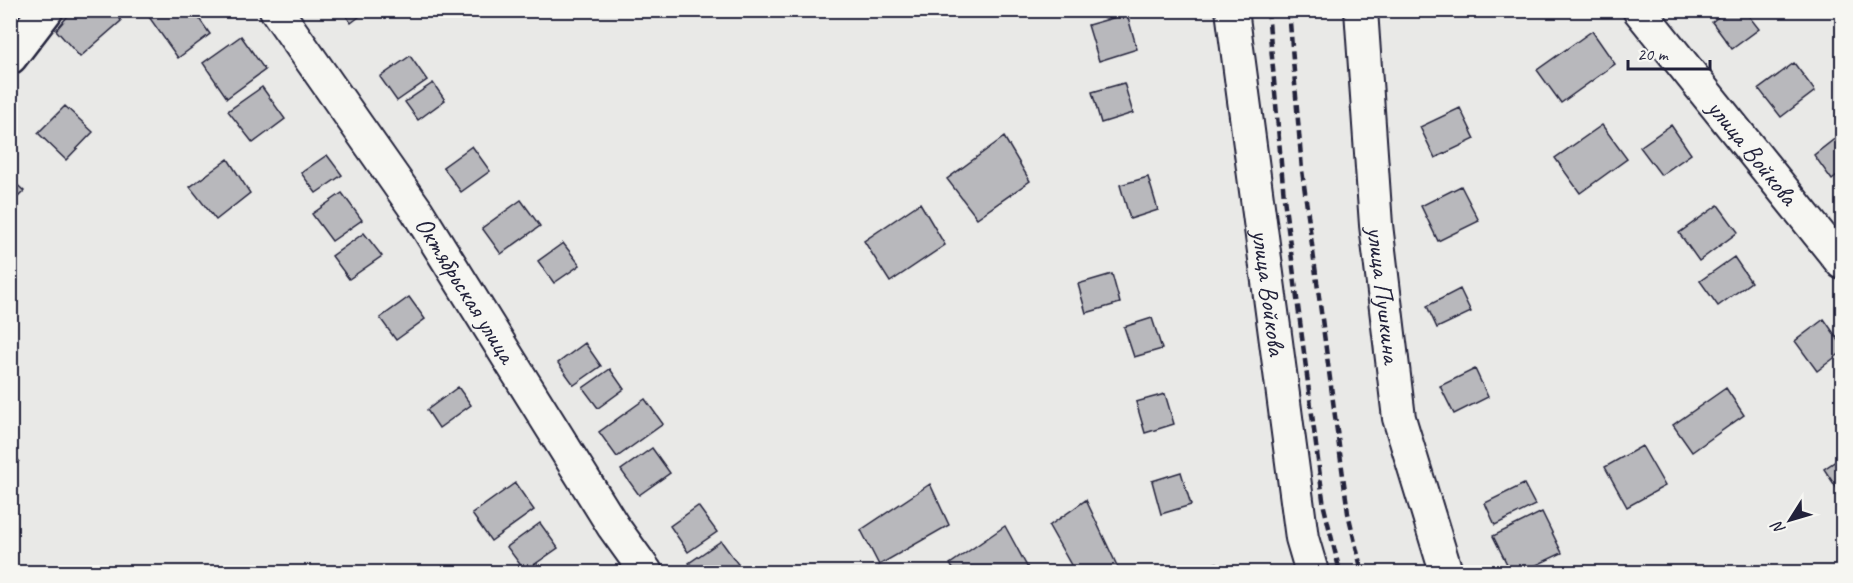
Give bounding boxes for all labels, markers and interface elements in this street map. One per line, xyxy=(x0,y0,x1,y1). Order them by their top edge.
scale bar xyxy=(1628,33,1710,71)
text: 20 m xyxy=(1637,43,1670,65)
street label: улица Войкова xyxy=(1699,91,1806,213)
street label: Октябрьская улица xyxy=(408,210,525,371)
street label: улица Пушкина xyxy=(1360,223,1409,367)
street label: улица Войкова xyxy=(1245,226,1294,359)
north arrow xyxy=(1760,490,1820,550)
text: N xyxy=(1766,516,1790,538)

